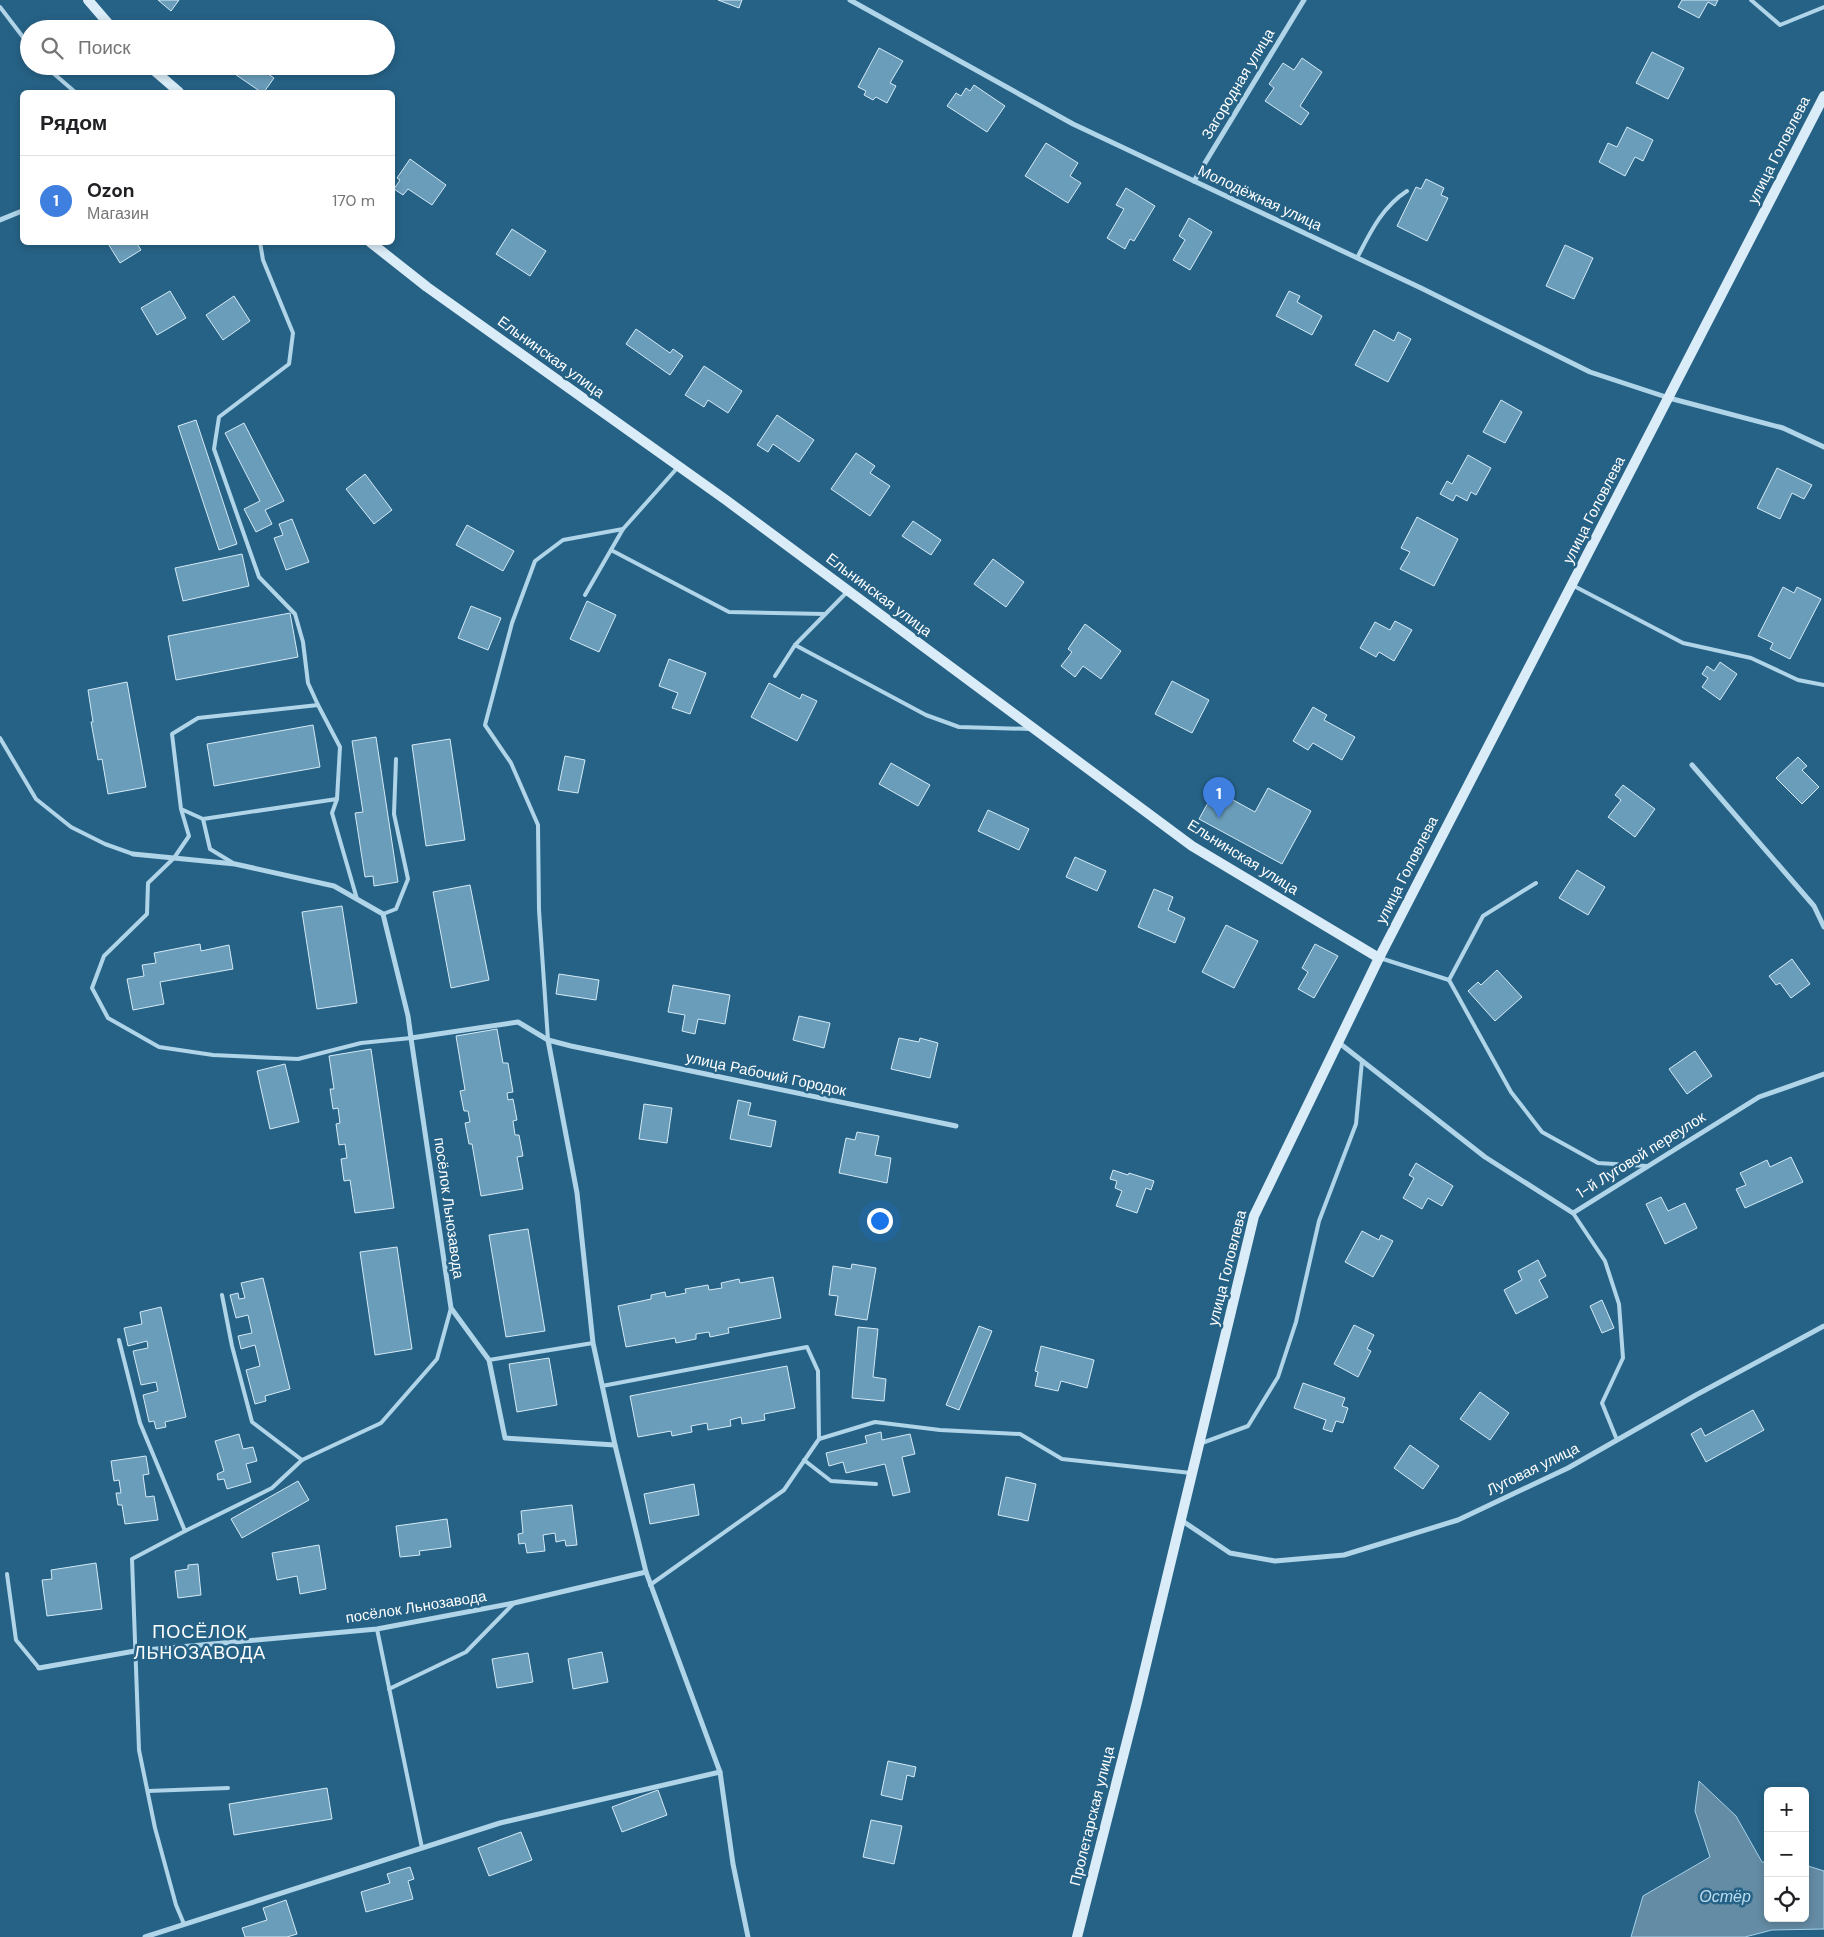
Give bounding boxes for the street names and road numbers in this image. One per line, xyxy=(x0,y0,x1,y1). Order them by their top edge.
street label: Загородная улица xyxy=(1197,24,1279,143)
street label: улица Головлева xyxy=(1743,92,1815,207)
street label: Молодёжная улица xyxy=(1195,160,1326,236)
street label: Ельнинская улица xyxy=(494,311,609,403)
street label: улица Головлева xyxy=(1558,452,1630,567)
street label: Ельнинская улица xyxy=(822,549,936,642)
street label: улица Головлева xyxy=(1371,812,1443,927)
street label: Ельнинская улица xyxy=(1184,815,1303,900)
street label: улица Рабочий Городок xyxy=(684,1047,849,1101)
street label: 1-й Луговой переулок xyxy=(1573,1107,1710,1203)
street label: посёлок Льнозавода xyxy=(429,1136,469,1281)
street label: улица Головлева xyxy=(1203,1207,1251,1328)
street label: Луговая улица xyxy=(1483,1438,1583,1500)
street label: посёлок Льнозавода xyxy=(344,1586,489,1628)
street label: Пролетарская улица xyxy=(1065,1743,1119,1888)

